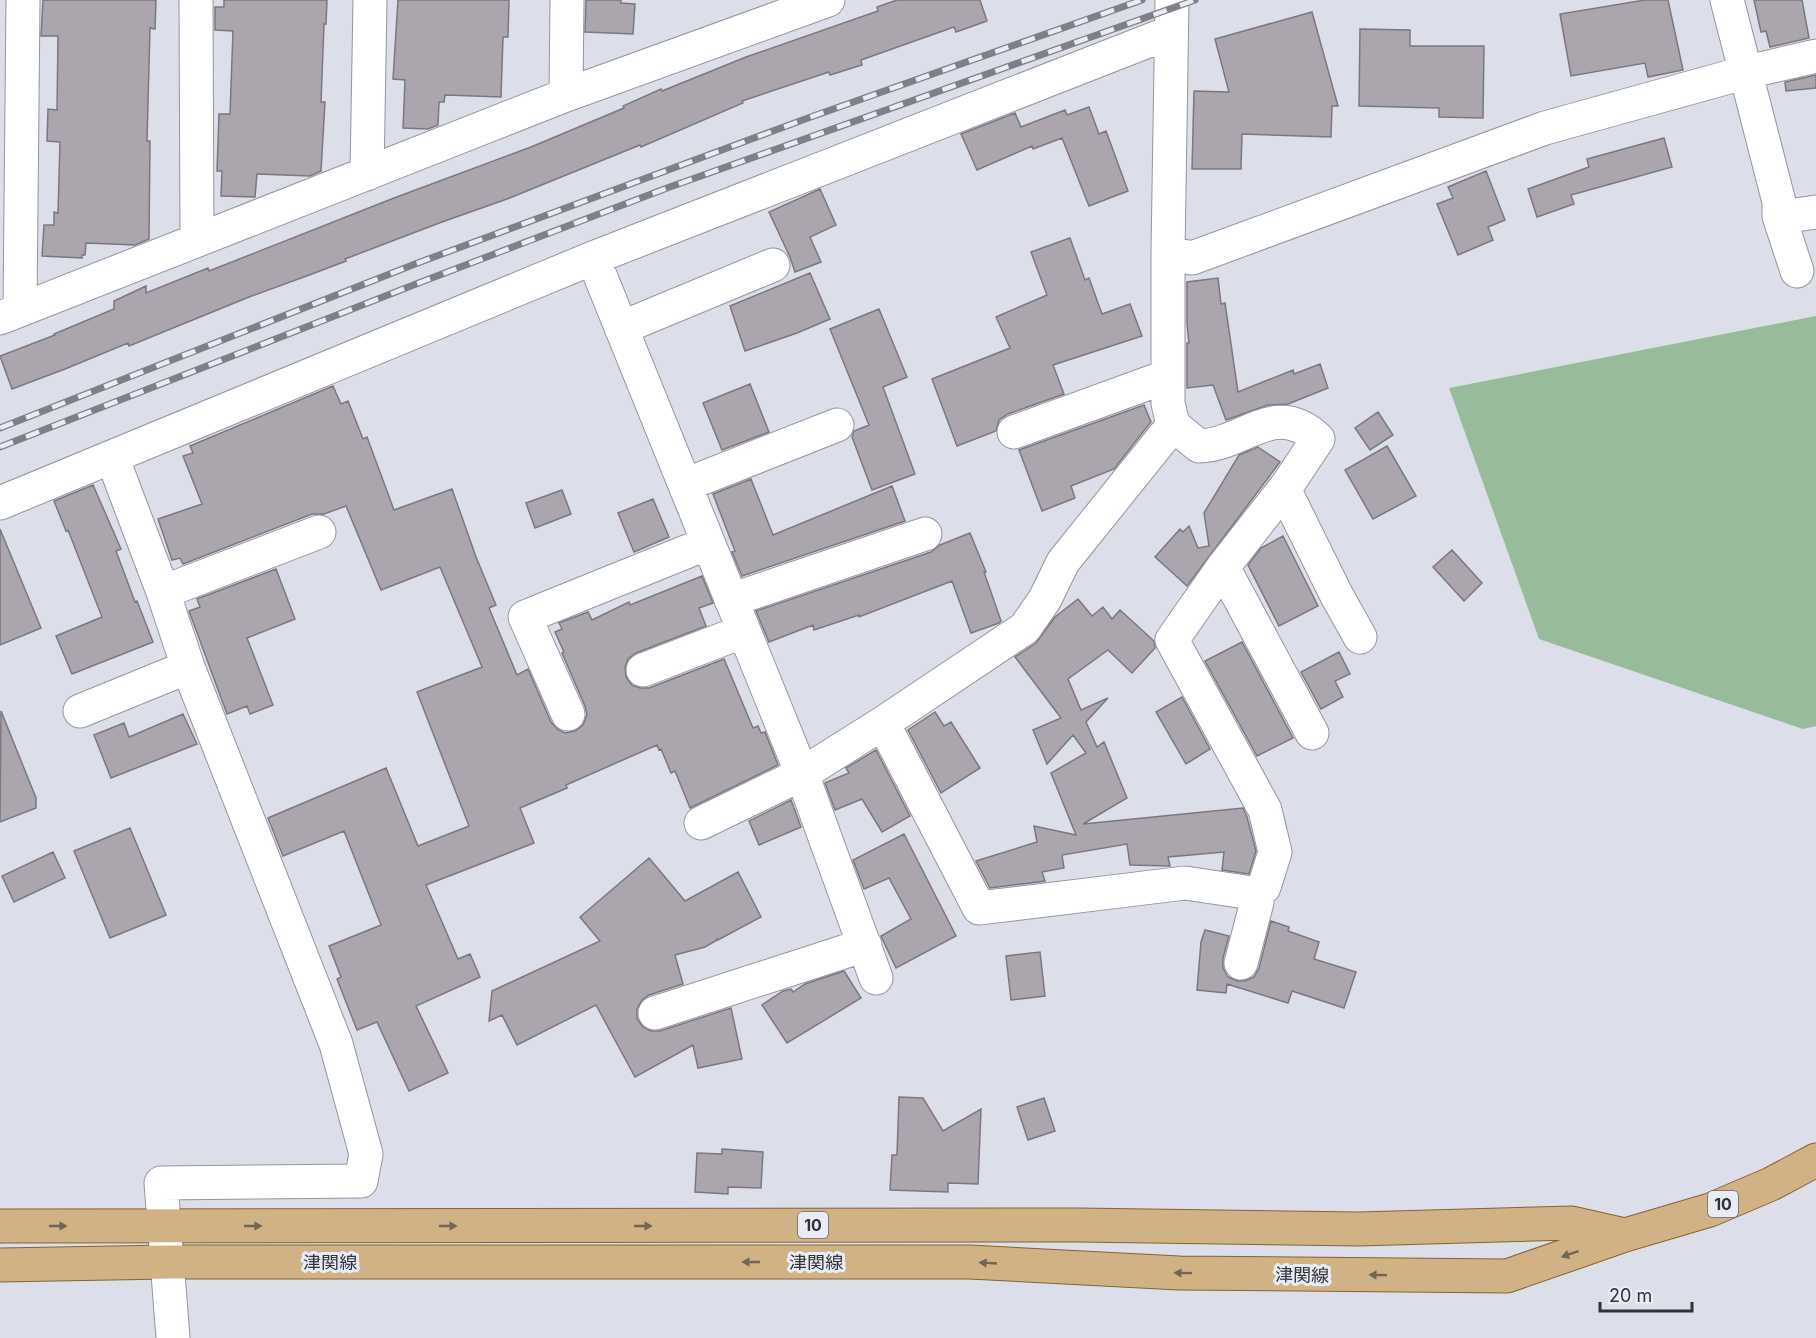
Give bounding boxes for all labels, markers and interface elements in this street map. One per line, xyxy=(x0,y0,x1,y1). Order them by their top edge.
road number: 10 xyxy=(1708,1191,1738,1217)
road number: 10 xyxy=(798,1212,828,1238)
one-way arrow xyxy=(49,1221,68,1231)
one-way arrow xyxy=(244,1221,263,1231)
one-way arrow xyxy=(439,1221,458,1231)
one-way arrow xyxy=(634,1221,653,1231)
one-way arrow xyxy=(1561,1250,1579,1260)
street label: 津関線 xyxy=(303,1252,357,1273)
street label: 津関線 xyxy=(789,1252,843,1273)
one-way arrow xyxy=(742,1257,761,1267)
one-way arrow xyxy=(978,1259,997,1268)
street label: 津関線 xyxy=(1275,1264,1329,1286)
one-way arrow xyxy=(1173,1269,1192,1278)
one-way arrow xyxy=(1368,1271,1387,1280)
scale bar xyxy=(1600,1275,1692,1313)
text: 20 m xyxy=(1609,1285,1652,1306)

